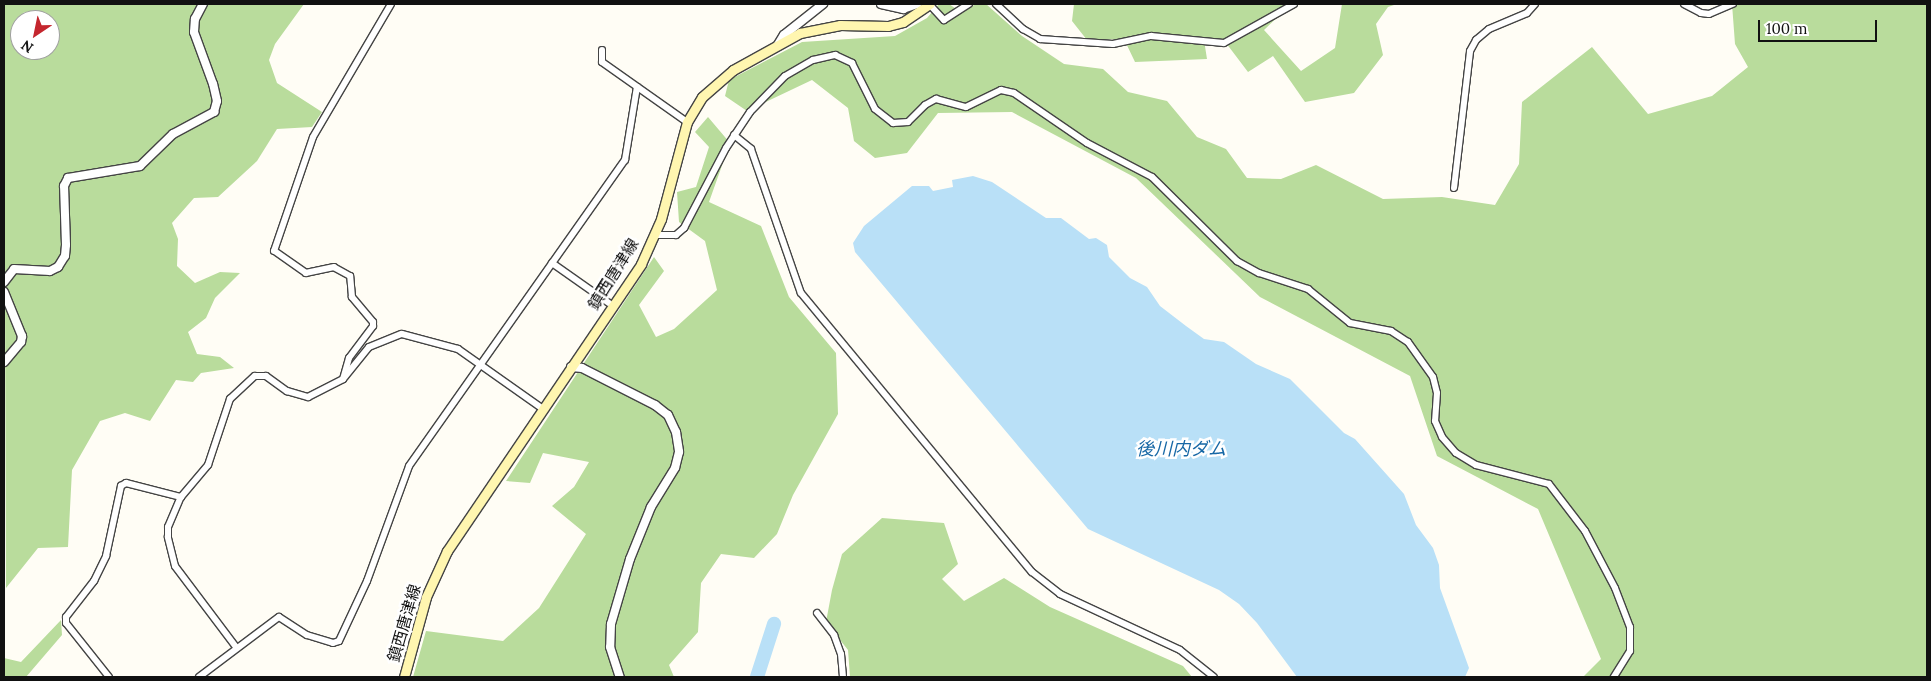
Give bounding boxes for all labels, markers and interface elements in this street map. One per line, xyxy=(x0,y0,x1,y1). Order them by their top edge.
north arrow xyxy=(10,10,60,60)
scale bar xyxy=(1761,10,1880,42)
text: 100 m xyxy=(1766,19,1807,38)
text: N xyxy=(18,36,37,57)
street label: 鎮西唐津線 xyxy=(584,235,642,313)
water label: 後川内ダム xyxy=(1136,438,1226,460)
street label: 鎮西唐津線 xyxy=(384,582,424,664)

